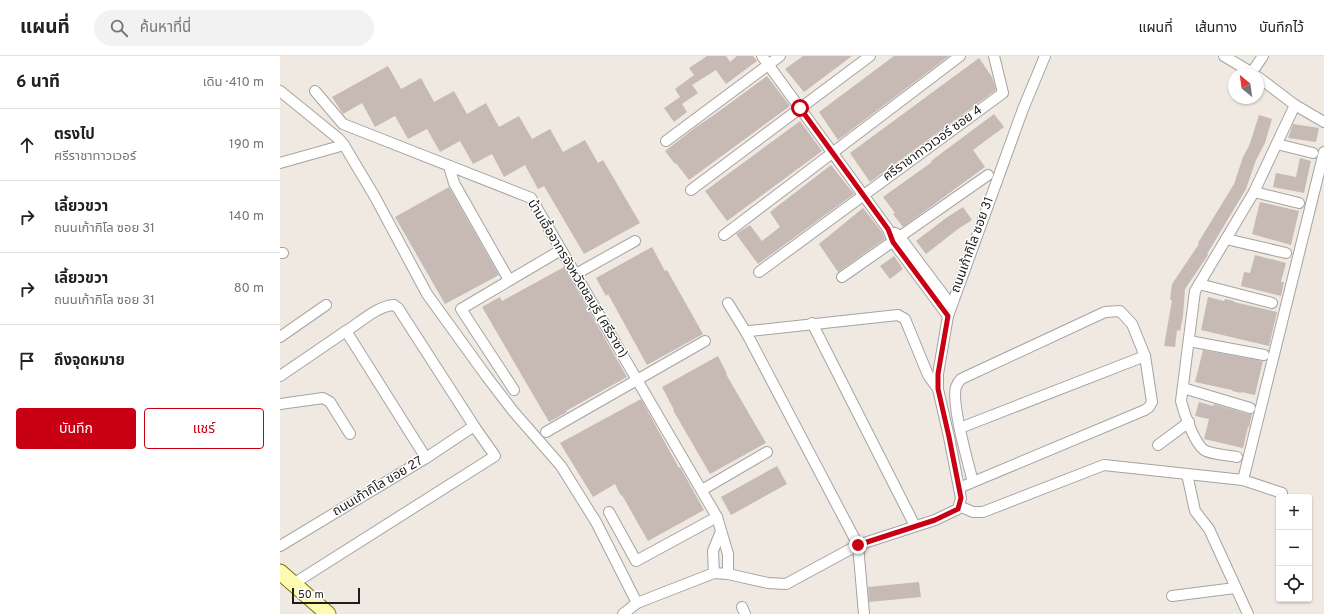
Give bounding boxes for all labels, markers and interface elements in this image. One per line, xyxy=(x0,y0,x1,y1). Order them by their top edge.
search box xyxy=(94,10,374,46)
text: แผนที่ xyxy=(20,16,70,40)
icon: search xyxy=(108,17,130,39)
text: ค้นหาที่นี่ xyxy=(140,19,191,38)
text: แผนที่ xyxy=(1139,20,1173,37)
text: เส้นทาง xyxy=(1195,20,1237,37)
text: บันทึกไว้ xyxy=(1259,20,1304,37)
north arrow xyxy=(1228,68,1264,104)
text: 6 นาที xyxy=(16,72,60,94)
text: เดิน · 410 m xyxy=(203,75,264,91)
route start xyxy=(791,99,809,117)
street label: ศรีราชาทาวเวอร์ ซอย 4 xyxy=(880,103,986,185)
text: ตรงไป xyxy=(54,126,95,145)
icon: ahead xyxy=(16,134,38,156)
text: 190 m xyxy=(229,137,264,153)
text: ศรีราชาทาวเวอร์ xyxy=(54,149,136,165)
street label: บ้านเอื้ออาทรจังหวัดชลบุรี (ศรีราชา) xyxy=(523,195,633,361)
street label: ถนนเก้ากิโล ซอย 31 xyxy=(948,195,998,295)
text: เลี้ยวขวา xyxy=(54,198,108,217)
icon: right xyxy=(16,206,38,228)
text: 140 m xyxy=(229,209,264,225)
text: ถนนเก้ากิโล ซอย 31 xyxy=(54,221,155,237)
text: เลี้ยวขวา xyxy=(54,270,108,289)
icon: right xyxy=(16,278,38,300)
text: 80 m xyxy=(234,281,264,297)
text: ถนนเก้ากิโล ซอย 31 xyxy=(54,293,155,309)
icon: arrive xyxy=(16,350,38,372)
text: ถึงจุดหมาย xyxy=(54,352,125,371)
button: บันทึก xyxy=(16,408,136,449)
button: แชร์ xyxy=(144,408,264,449)
street label: ถนนเก้ากิโล ขอย 27 xyxy=(330,454,426,520)
map controls xyxy=(1276,494,1312,602)
button: + xyxy=(1276,494,1312,530)
button: − xyxy=(1276,530,1312,566)
route end xyxy=(849,536,867,554)
button: locate xyxy=(1276,566,1312,602)
scale bar xyxy=(292,586,360,605)
text: 50 m xyxy=(298,588,324,602)

